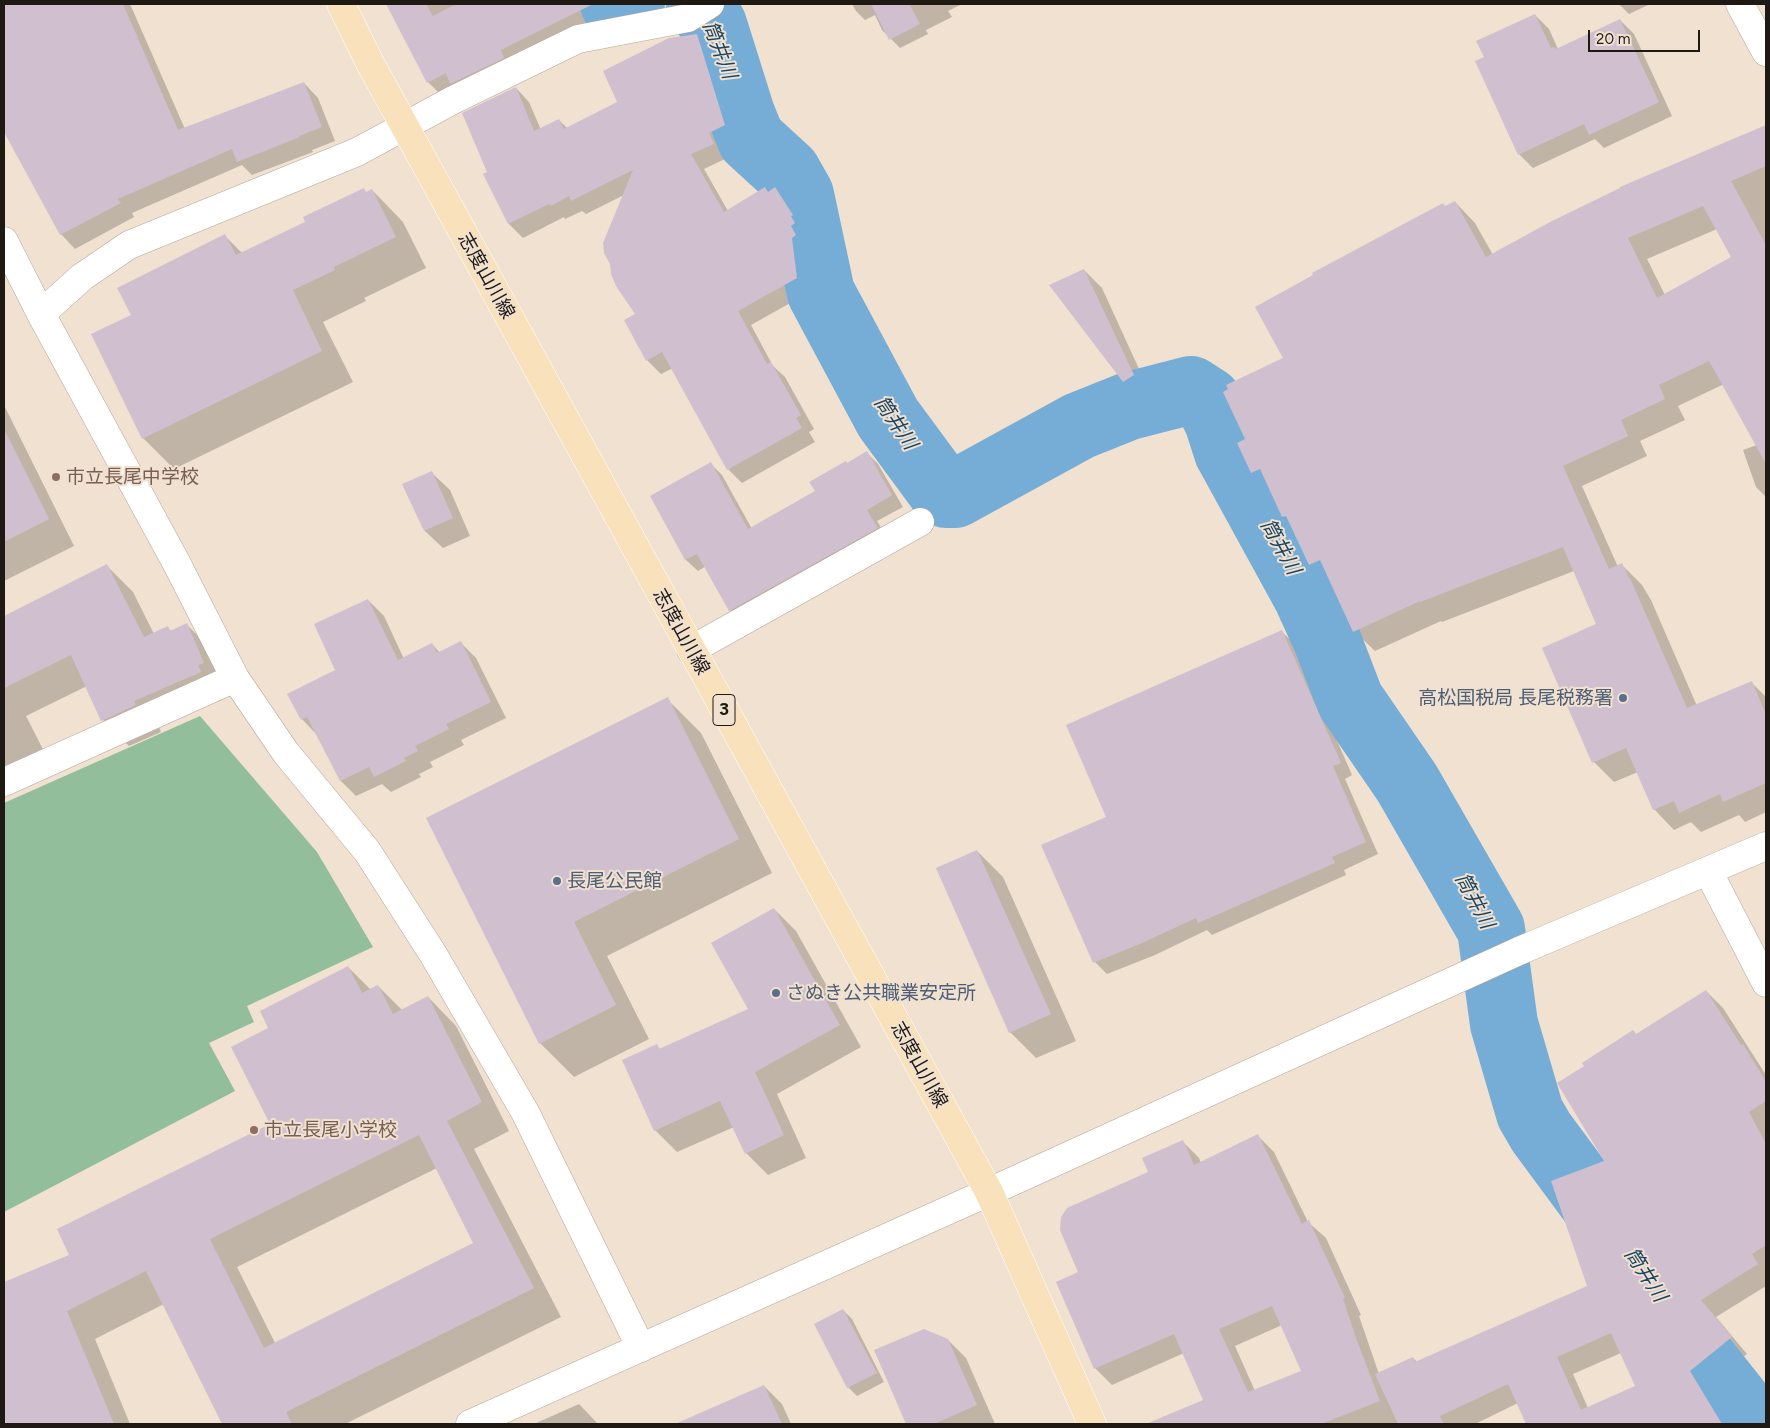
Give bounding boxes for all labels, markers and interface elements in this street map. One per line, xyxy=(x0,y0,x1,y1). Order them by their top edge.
water label: 筒井川 xyxy=(697,18,741,82)
scale bar xyxy=(1590,20,1702,52)
text: 20 m xyxy=(1596,30,1630,48)
street label: 志度山川線 xyxy=(453,229,519,323)
water label: 筒井川 xyxy=(868,391,922,455)
place label: 市立長尾中学校 xyxy=(66,466,199,488)
marker: 市立長尾中学校 xyxy=(50,471,62,483)
water label: 筒井川 xyxy=(1255,515,1305,579)
street label: 志度山川線 xyxy=(648,585,714,679)
place label: 高松国税局 長尾税務署 xyxy=(1418,687,1613,709)
marker: 高松国税局 長尾税務署 xyxy=(1617,692,1629,704)
road number: 3 xyxy=(713,694,735,726)
water label: 筒井川 xyxy=(1449,869,1499,933)
place label: 長尾公民館 xyxy=(567,870,662,892)
marker: 長尾公民館 xyxy=(551,875,563,887)
place label: さぬき公共職業安定所 xyxy=(786,982,976,1004)
marker: さぬき公共職業安定所 xyxy=(770,987,782,999)
street label: 志度山川線 xyxy=(886,1018,952,1112)
place label: 市立長尾小学校 xyxy=(264,1119,397,1141)
marker: 市立長尾小学校 xyxy=(248,1124,260,1136)
water label: 筒井川 xyxy=(1619,1243,1671,1307)

